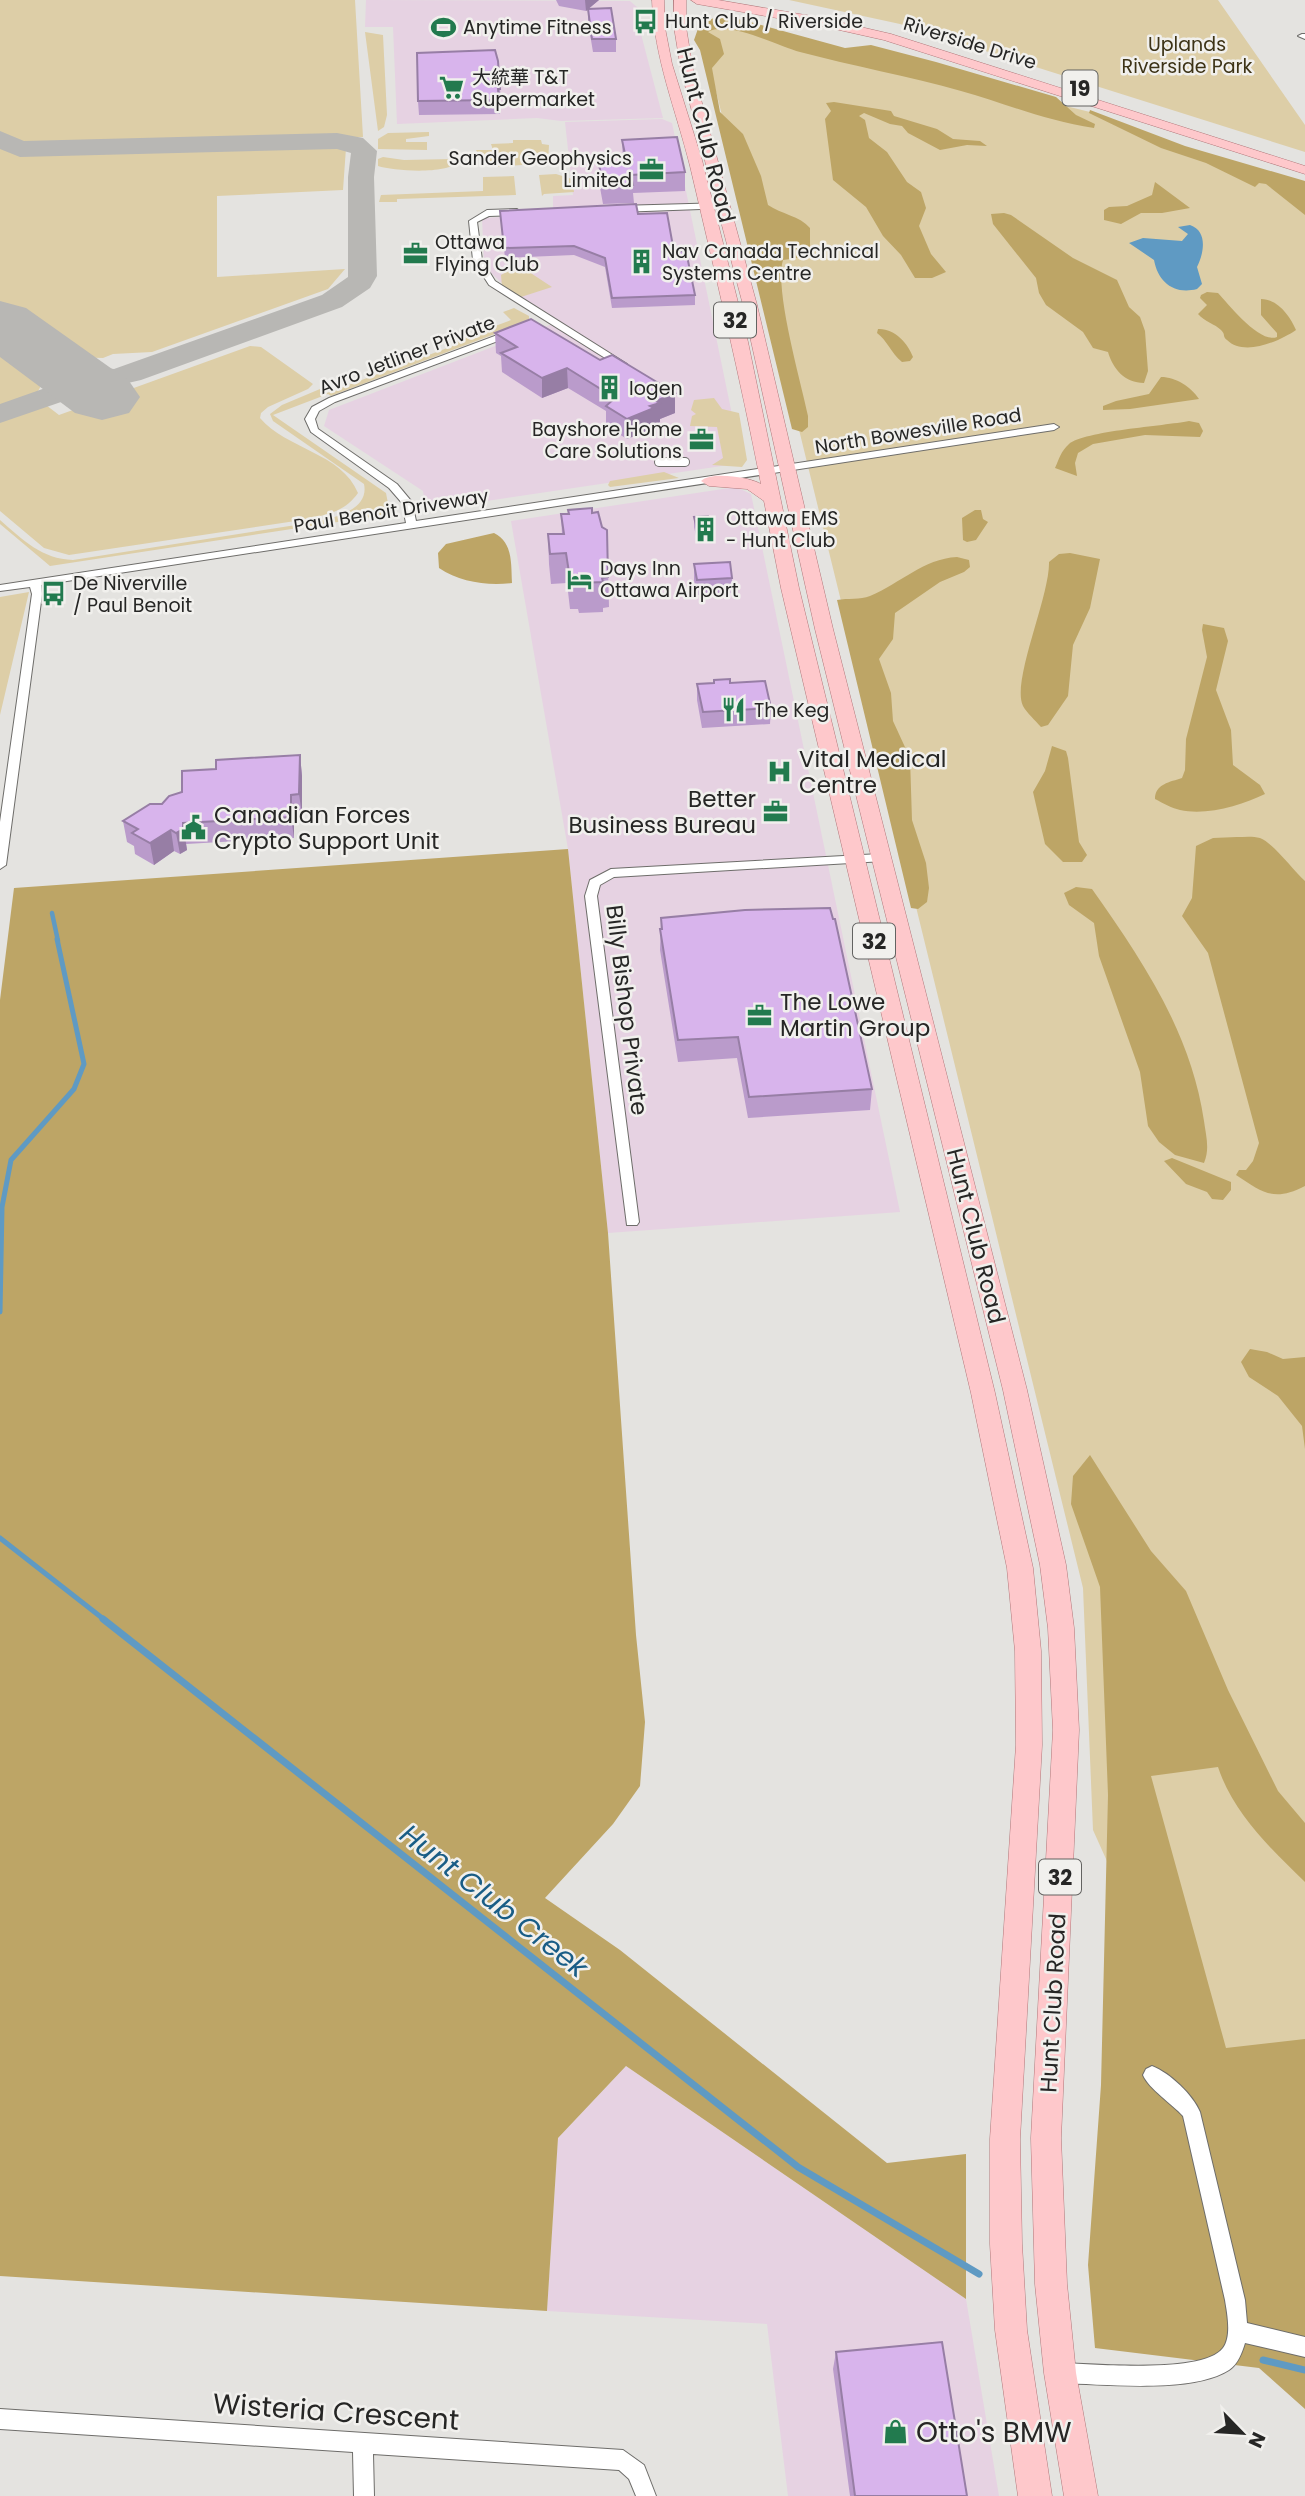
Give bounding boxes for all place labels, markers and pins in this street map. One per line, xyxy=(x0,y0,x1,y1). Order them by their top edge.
bus stop icon: Hunt Club / Riverside xyxy=(631,7,659,35)
place label: Hunt Club / Riverside xyxy=(665,8,863,35)
sports icon: Anytime Fitness xyxy=(429,13,457,41)
place label: Anytime Fitness xyxy=(463,14,612,41)
place label: 大統華 T&T Supermarket xyxy=(472,64,595,113)
supermarket icon: 大統華 T&T Supermarket xyxy=(438,74,466,102)
place label: Sander Geophysics Limited xyxy=(449,145,632,194)
office icon: Sander Geophysics Limited xyxy=(638,155,666,183)
place label: Ottawa Flying Club xyxy=(435,229,539,278)
place label: Nav Canada Technical Systems Centre xyxy=(662,238,879,287)
office icon: Ottawa Flying Club xyxy=(401,239,429,267)
building icon: Nav Canada Technical Systems Centre xyxy=(628,248,656,276)
building icon: Iogen xyxy=(595,374,623,402)
place label: Iogen xyxy=(629,375,683,402)
place label: Bayshore Home Care Solutions xyxy=(532,416,682,465)
office icon: Bayshore Home Care Solutions xyxy=(688,426,716,454)
place label: Ottawa EMS - Hunt Club xyxy=(726,505,838,554)
building icon: Ottawa EMS - Hunt Club xyxy=(692,515,720,543)
place label: Days Inn Ottawa Airport xyxy=(600,555,739,604)
hotel icon: Days Inn Ottawa Airport xyxy=(566,565,594,593)
place label: De Niverville / Paul Benoit xyxy=(73,570,192,619)
bus stop icon: De Niverville / Paul Benoit xyxy=(39,580,67,608)
restaurant icon: The Keg xyxy=(720,696,748,724)
place label: The Keg xyxy=(754,697,829,724)
place label: Vital Medical Centre xyxy=(799,743,946,801)
hospital icon: Vital Medical Centre xyxy=(765,758,793,786)
place label: Better Business Bureau xyxy=(568,783,756,841)
office icon: Better Business Bureau xyxy=(762,798,790,826)
place label: Canadian Forces Crypto Support Unit xyxy=(214,799,439,857)
public building icon: Canadian Forces Crypto Support Unit xyxy=(180,814,208,842)
place label: The Lowe Martin Group xyxy=(780,986,930,1044)
office icon: The Lowe Martin Group xyxy=(746,1001,774,1029)
place label: Otto's BMW xyxy=(916,2413,1071,2452)
shop icon: Otto's BMW xyxy=(882,2418,910,2446)

